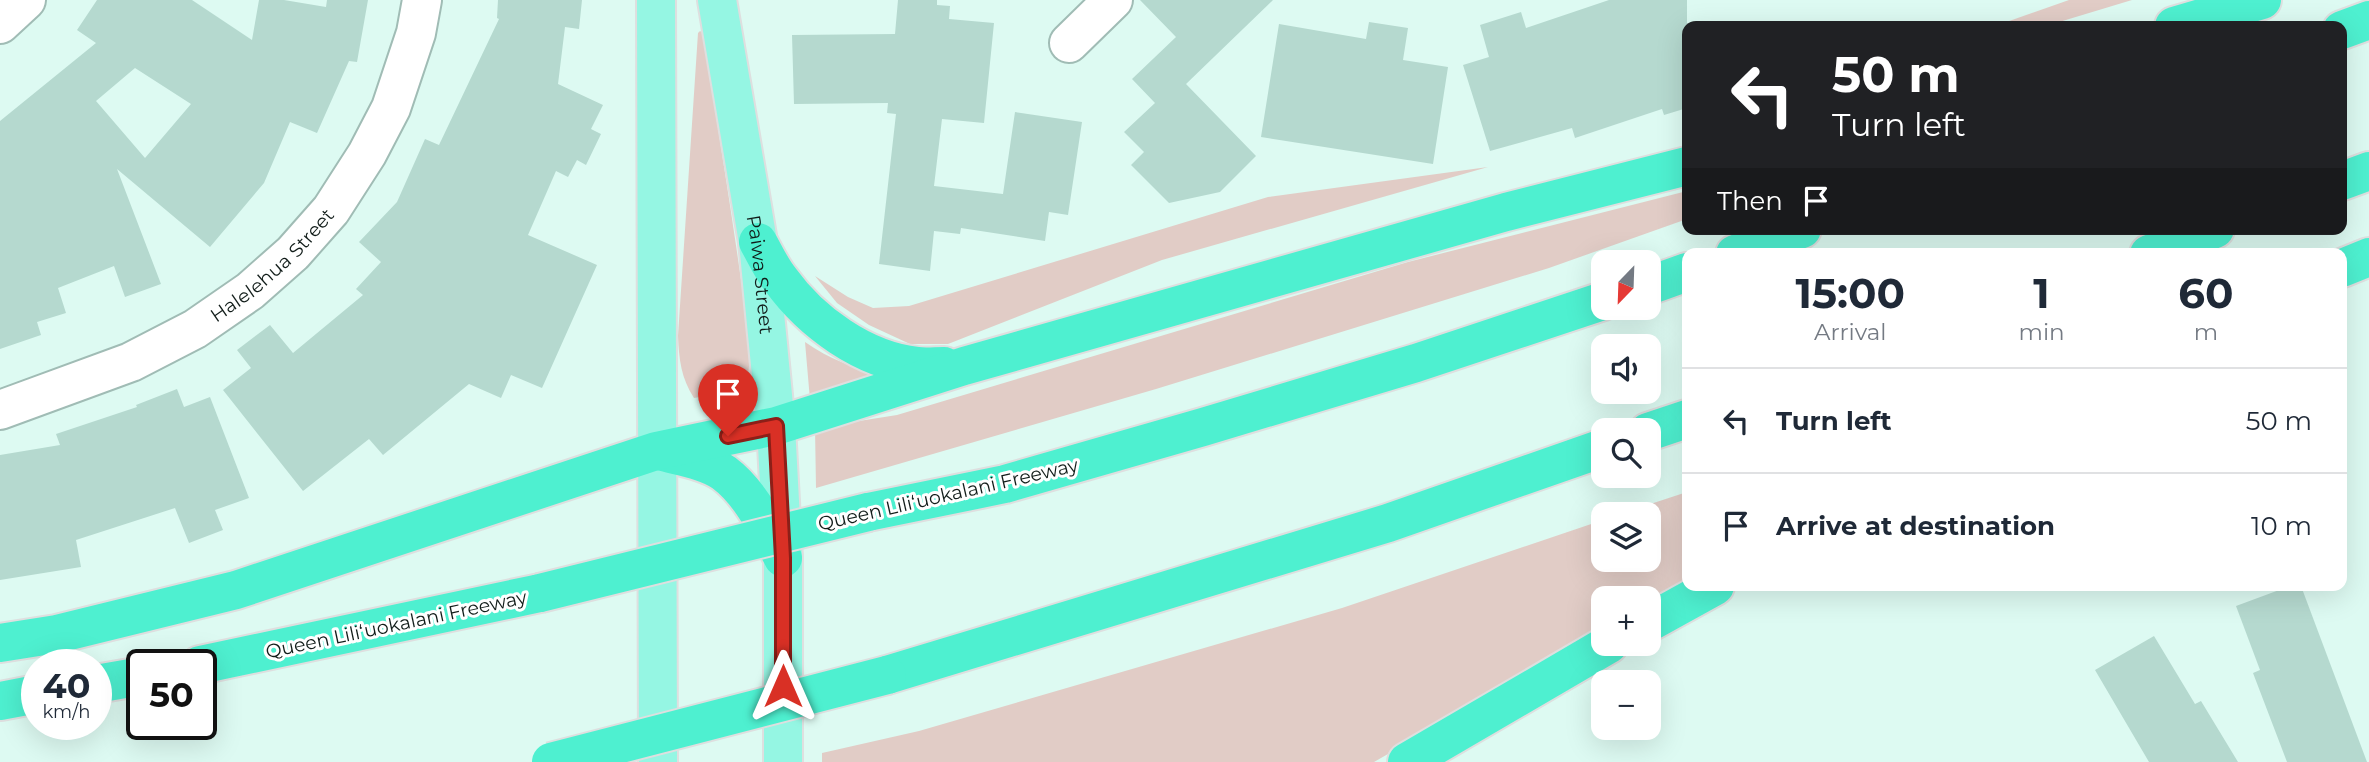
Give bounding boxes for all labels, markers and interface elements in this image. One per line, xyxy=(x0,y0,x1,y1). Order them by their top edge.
text: 50 m xyxy=(1832,45,1960,104)
icon: left xyxy=(1717,49,1808,140)
text: Turn left xyxy=(1832,105,1966,144)
icon: arrive xyxy=(1797,182,1835,220)
text: Then xyxy=(1717,185,1783,217)
street label: Halelehua Street xyxy=(206,204,339,327)
street label: Paiwa Street xyxy=(742,213,778,335)
north arrow xyxy=(1591,250,1661,320)
map controls xyxy=(1591,250,1661,740)
text: 15:00 xyxy=(1796,267,1905,319)
text: 1 xyxy=(2033,267,2050,319)
text: 60 xyxy=(2178,267,2233,319)
text: Arrival xyxy=(1814,318,1887,346)
text: min xyxy=(2019,318,2065,346)
text: m xyxy=(2194,318,2218,346)
button: sound xyxy=(1591,334,1661,404)
pin xyxy=(698,364,758,436)
icon: arrive xyxy=(709,375,747,413)
icon: left xyxy=(1717,402,1755,440)
text: Turn left xyxy=(1776,405,1892,437)
text: 50 m xyxy=(2246,405,2312,437)
button: search xyxy=(1591,418,1661,488)
street label: Queen Liliʻuokalani Freeway xyxy=(816,453,1081,536)
button: layers xyxy=(1591,502,1661,572)
icon: arrive xyxy=(1717,507,1755,545)
text: Arrive at destination xyxy=(1776,510,2055,542)
text: 10 m xyxy=(2251,510,2312,542)
street label: Queen Liliʻuokalani Freeway xyxy=(263,585,529,663)
button: + xyxy=(1591,586,1661,656)
speed limit sign: 50 xyxy=(126,649,217,740)
position arrow xyxy=(746,649,820,723)
text: 40 xyxy=(43,664,90,707)
button: − xyxy=(1591,670,1661,740)
text: km/h xyxy=(42,701,91,723)

